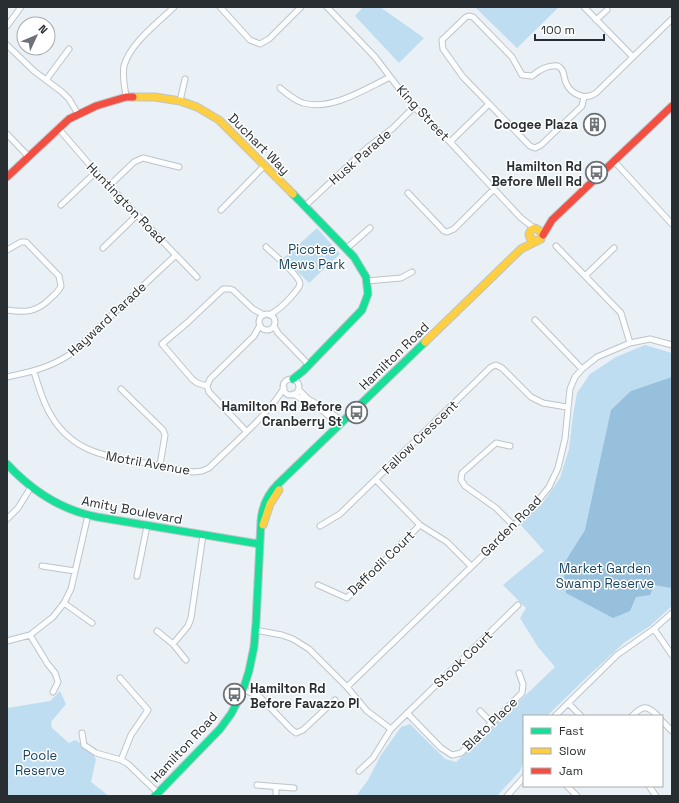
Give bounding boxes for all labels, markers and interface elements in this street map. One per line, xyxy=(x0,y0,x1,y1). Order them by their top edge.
north arrow xyxy=(16,16,56,56)
scale bar xyxy=(535,16,604,42)
text: N xyxy=(36,22,51,37)
text: 100 m xyxy=(541,22,575,38)
street label: King Street xyxy=(393,81,453,145)
street label: Duchart Way xyxy=(225,110,293,178)
building icon: Coogee Plaza xyxy=(581,111,607,137)
place label: Coogee Plaza xyxy=(494,116,578,133)
street label: Husk Parade xyxy=(325,125,395,189)
place label: Hamilton Rd Before Mell Rd xyxy=(491,158,582,190)
street label: Huntington Road xyxy=(83,159,169,247)
bus stop icon: Hamilton Rd Before Mell Rd xyxy=(584,160,610,186)
park label: Picotee Mews Park xyxy=(279,241,345,273)
street label: Hayward Parade xyxy=(64,278,150,360)
street label: Hamilton Road xyxy=(356,318,432,394)
street label: Fallow Crescent xyxy=(378,396,462,478)
place label: Hamilton Rd Before Cranberry St xyxy=(221,398,342,430)
bus stop icon: Hamilton Rd Before Cranberry St xyxy=(344,400,370,426)
street label: Motril Avenue xyxy=(104,447,192,479)
street label: Amity Boulevard xyxy=(80,492,184,528)
street label: Garden Road xyxy=(477,492,545,560)
street label: Daffodil Court xyxy=(344,527,418,599)
park label: Market Garden Swamp Reserve xyxy=(556,560,654,592)
street label: Stook Court xyxy=(430,627,496,691)
place label: Hamilton Rd Before Favazzo Pl xyxy=(250,680,359,712)
bus stop icon: Hamilton Rd Before Favazzo Pl xyxy=(222,682,248,708)
street label: Blato Place xyxy=(459,694,521,754)
street label: Hamilton Road xyxy=(147,708,221,786)
legend xyxy=(523,715,663,787)
text: Fast xyxy=(559,723,584,739)
text: Slow xyxy=(559,743,586,759)
park label: Poole Reserve xyxy=(15,747,65,779)
text: Jam xyxy=(559,763,583,779)

